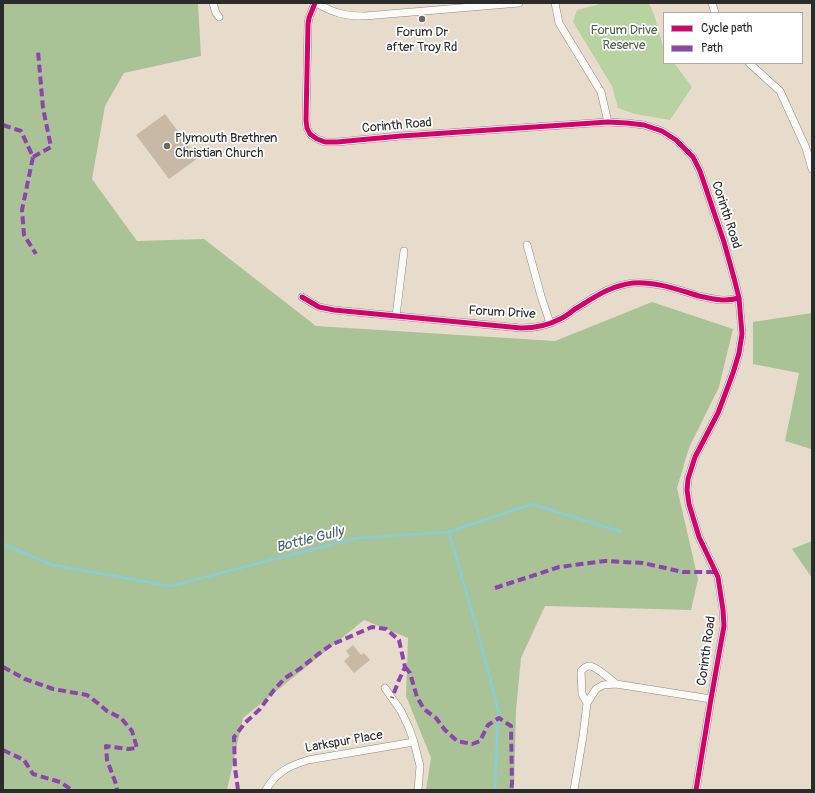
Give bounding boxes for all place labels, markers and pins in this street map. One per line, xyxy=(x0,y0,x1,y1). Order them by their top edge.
marker: Forum Dr after Troy Rd xyxy=(417,14,427,24)
place label: Forum Dr after Troy Rd xyxy=(387,25,457,56)
place label: Plymouth Brethren Christian Church xyxy=(175,131,277,162)
marker: Plymouth Brethren Christian Church xyxy=(162,141,172,151)

